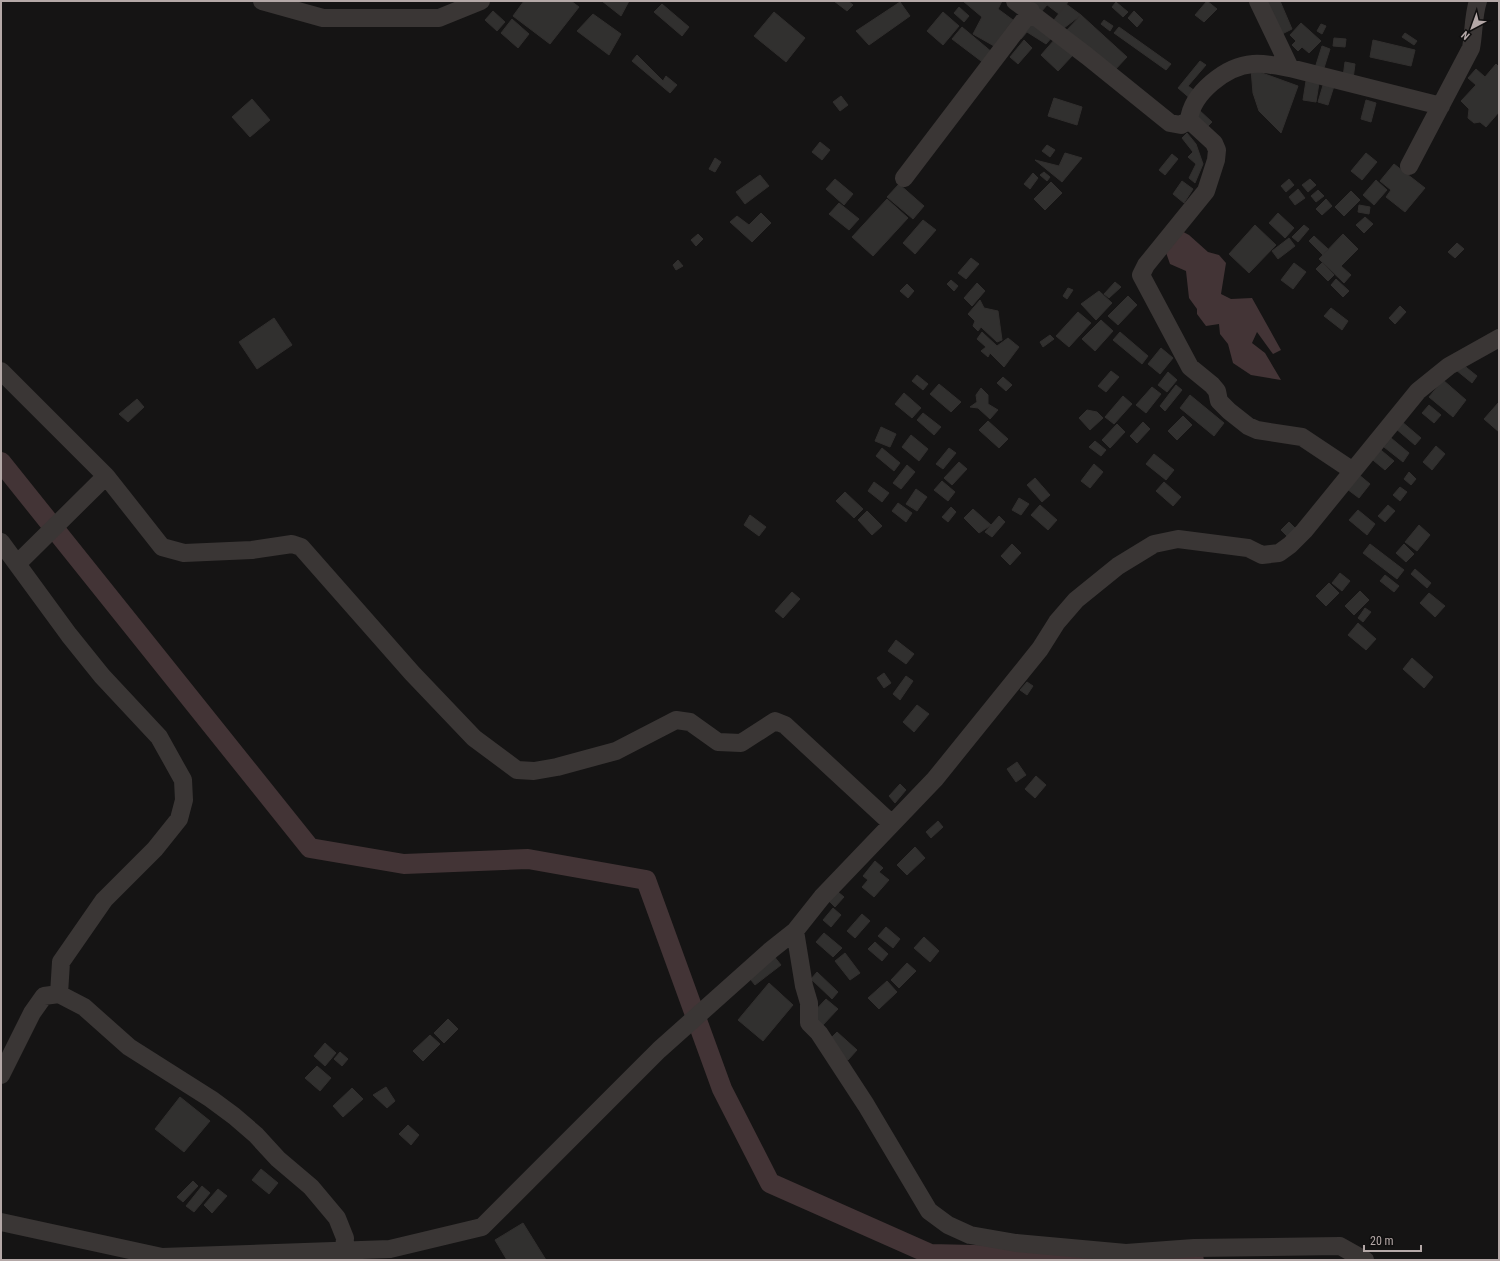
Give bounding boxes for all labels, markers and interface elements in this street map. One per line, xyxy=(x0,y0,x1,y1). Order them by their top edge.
north arrow xyxy=(1452,8,1492,48)
text: N xyxy=(1459,28,1473,42)
scale bar xyxy=(1364,1227,1421,1253)
text: 20 m xyxy=(1370,1234,1394,1248)

